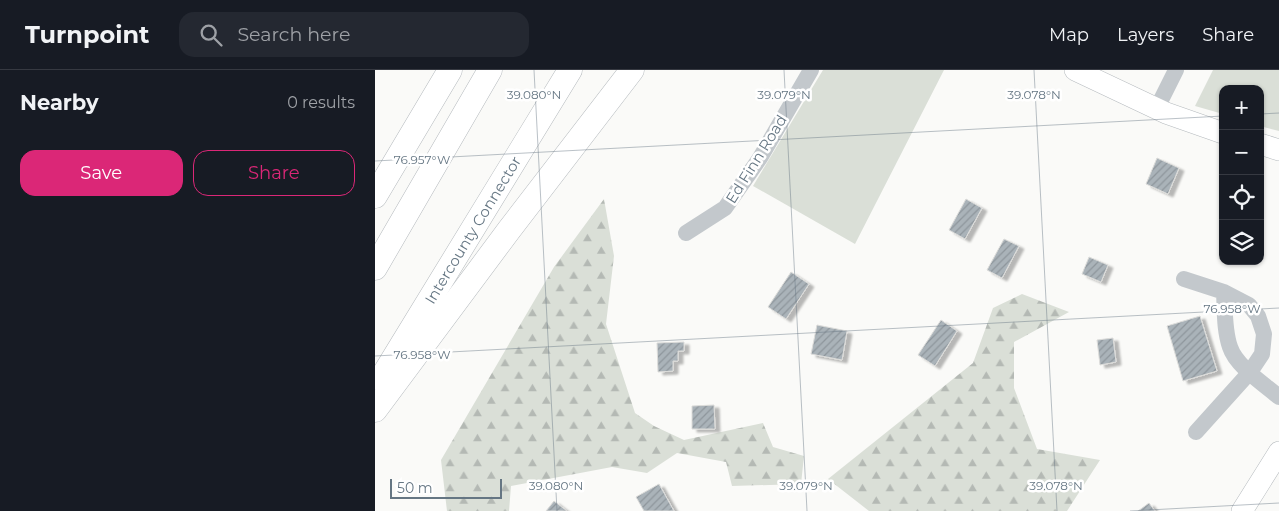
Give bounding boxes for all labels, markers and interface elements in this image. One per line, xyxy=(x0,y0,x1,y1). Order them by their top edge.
search box xyxy=(179,12,529,57)
text: Turnpoint xyxy=(25,20,149,49)
icon: search xyxy=(197,21,225,49)
text: Search here xyxy=(237,23,350,46)
text: Map xyxy=(1049,24,1089,46)
text: Layers xyxy=(1117,24,1174,46)
text: Share xyxy=(1202,24,1254,46)
map controls xyxy=(1219,85,1264,265)
button: + xyxy=(1219,85,1264,130)
text: 39.080°N xyxy=(507,87,561,102)
text: 39.079°N xyxy=(757,87,811,102)
text: 39.078°N xyxy=(1007,87,1061,102)
text: Nearby xyxy=(20,90,99,115)
text: 0 results xyxy=(287,93,355,112)
street label: Ed Finn Road xyxy=(721,111,791,207)
button: − xyxy=(1219,130,1264,175)
button: Save xyxy=(20,150,183,196)
button: Share xyxy=(193,150,355,196)
text: 76.957°W xyxy=(394,152,450,167)
street label: Intercounty Connector xyxy=(420,152,525,307)
button: locate xyxy=(1219,175,1264,220)
button: layers xyxy=(1219,220,1264,265)
text: 76.958°W xyxy=(1203,301,1261,316)
text: 76.958°W xyxy=(393,347,451,362)
scale bar xyxy=(390,476,503,499)
text: 39.080°N xyxy=(529,478,583,493)
text: 39.079°N xyxy=(779,478,833,493)
text: 39.078°N xyxy=(1029,478,1083,493)
text: 50 m xyxy=(397,479,433,497)

